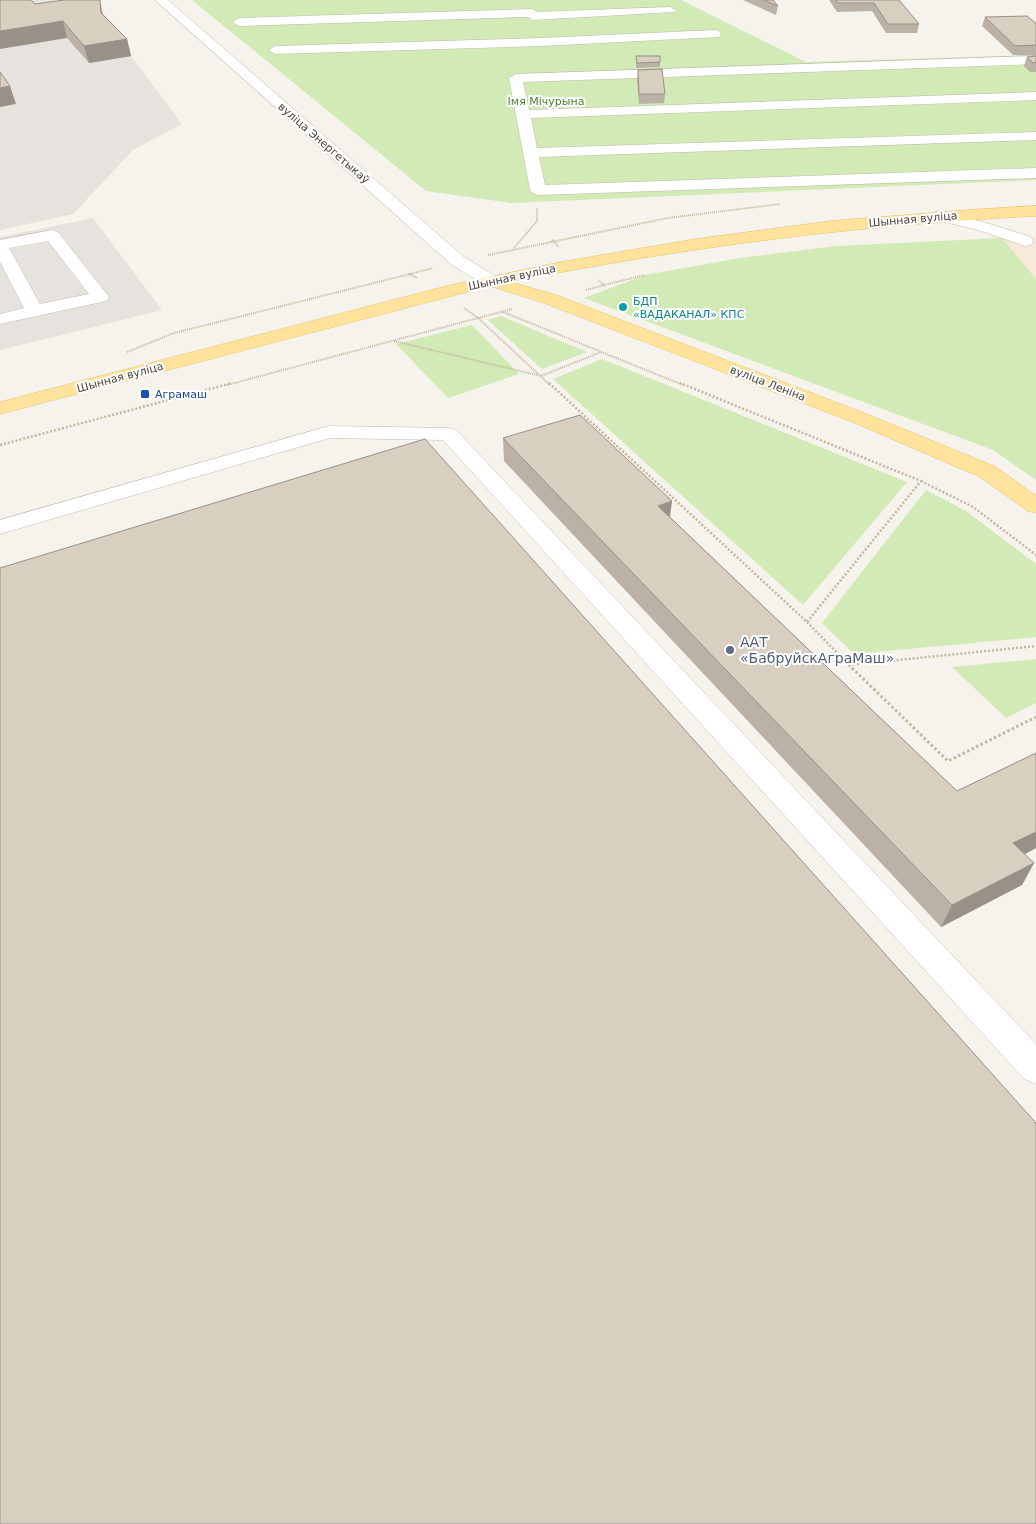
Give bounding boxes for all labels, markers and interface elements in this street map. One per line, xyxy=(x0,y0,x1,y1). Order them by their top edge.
park label: Імя Мічурына xyxy=(508,95,584,108)
street label: вуліца Энергетыкаў xyxy=(275,100,372,187)
street label: Шынная вуліца xyxy=(868,209,958,230)
street label: Шынная вуліца xyxy=(467,262,557,293)
place label: БДП «ВАДАКАНАЛ» КПС xyxy=(633,295,745,321)
marker: БДП «ВАДАКАНАЛ» КПС xyxy=(617,301,629,313)
street label: Шынная вуліца xyxy=(75,360,165,395)
street label: вуліца Леніна xyxy=(728,363,808,404)
marker: Аграмаш xyxy=(139,388,151,400)
place label: Аграмаш xyxy=(155,388,207,401)
place label: ААТ «БабруйскАграМаш» xyxy=(740,634,894,666)
marker: ААТ «БабруйскАграМаш» xyxy=(724,644,736,656)

